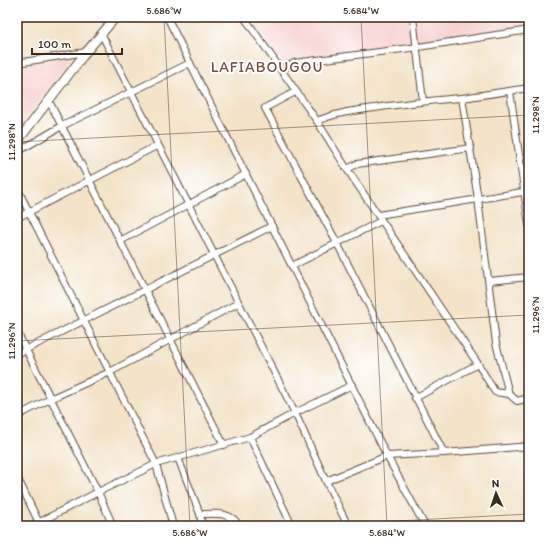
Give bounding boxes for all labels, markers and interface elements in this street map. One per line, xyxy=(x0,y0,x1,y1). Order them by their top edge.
text: 5.686°W xyxy=(146,4,182,17)
text: 5.684°W xyxy=(343,4,379,17)
scale bar xyxy=(32,30,122,56)
text: 100 m xyxy=(38,37,71,51)
district label: LAFIABOUGOU xyxy=(211,58,323,76)
text: 11.298°N xyxy=(529,96,542,134)
text: 11.298°N xyxy=(5,123,18,161)
text: 11.296°N xyxy=(529,296,542,334)
text: 11.296°N xyxy=(5,322,18,360)
north arrow xyxy=(476,473,516,513)
text: N xyxy=(491,477,500,490)
text: 5.686°W xyxy=(172,526,208,539)
text: 5.684°W xyxy=(369,526,405,539)

